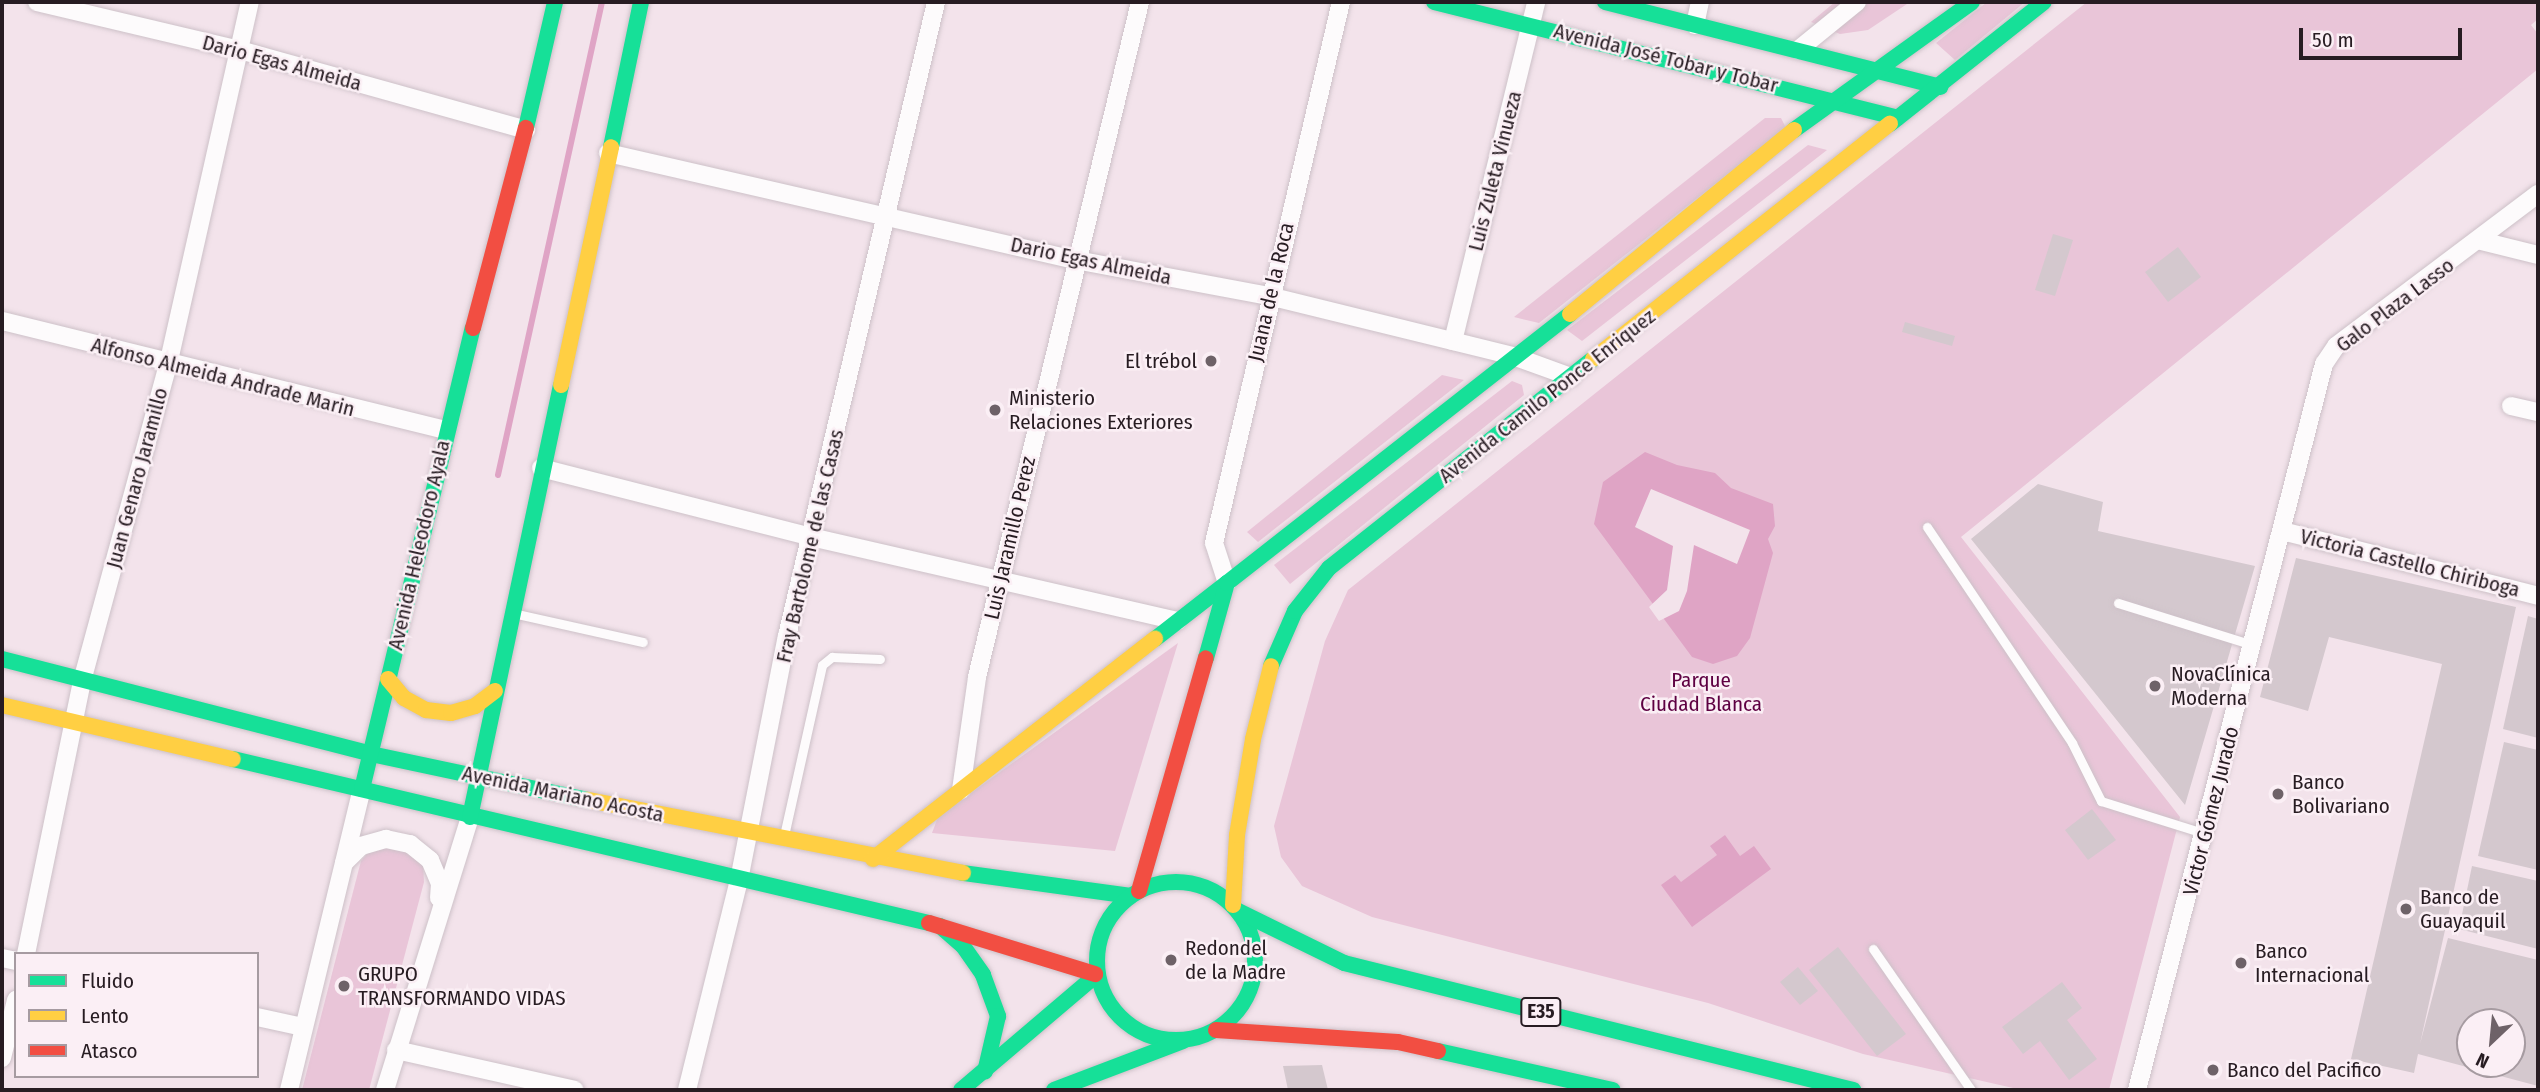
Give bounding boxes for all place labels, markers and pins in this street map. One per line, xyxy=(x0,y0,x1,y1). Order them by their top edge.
place label: El trébol xyxy=(1125,348,1197,374)
marker: El trébol xyxy=(1203,353,1219,369)
place label: Ministerio Relaciones Exteriores xyxy=(1009,385,1193,435)
marker: Ministerio Relaciones Exteriores xyxy=(987,402,1003,418)
place label: NovaClínica Moderna xyxy=(2171,661,2271,711)
marker: NovaClínica Moderna xyxy=(2145,676,2165,696)
place label: Banco Bolivariano xyxy=(2292,769,2390,819)
marker: Banco Bolivariano xyxy=(2270,786,2286,802)
place label: Banco de Guayaquil xyxy=(2420,884,2505,934)
marker: Banco de Guayaquil xyxy=(2398,901,2414,917)
place label: Redondel de la Madre xyxy=(1185,935,1286,985)
place label: Banco Internacional xyxy=(2255,938,2369,988)
marker: Redondel de la Madre xyxy=(1163,952,1179,968)
marker: Banco Internacional xyxy=(2233,955,2249,971)
place label: GRUPO TRANSFORMANDO VIDAS xyxy=(358,961,566,1011)
marker: GRUPO TRANSFORMANDO VIDAS xyxy=(336,978,352,994)
place label: Banco del Pacifico xyxy=(2227,1057,2382,1083)
marker: Banco del Pacifico xyxy=(2205,1062,2221,1078)

